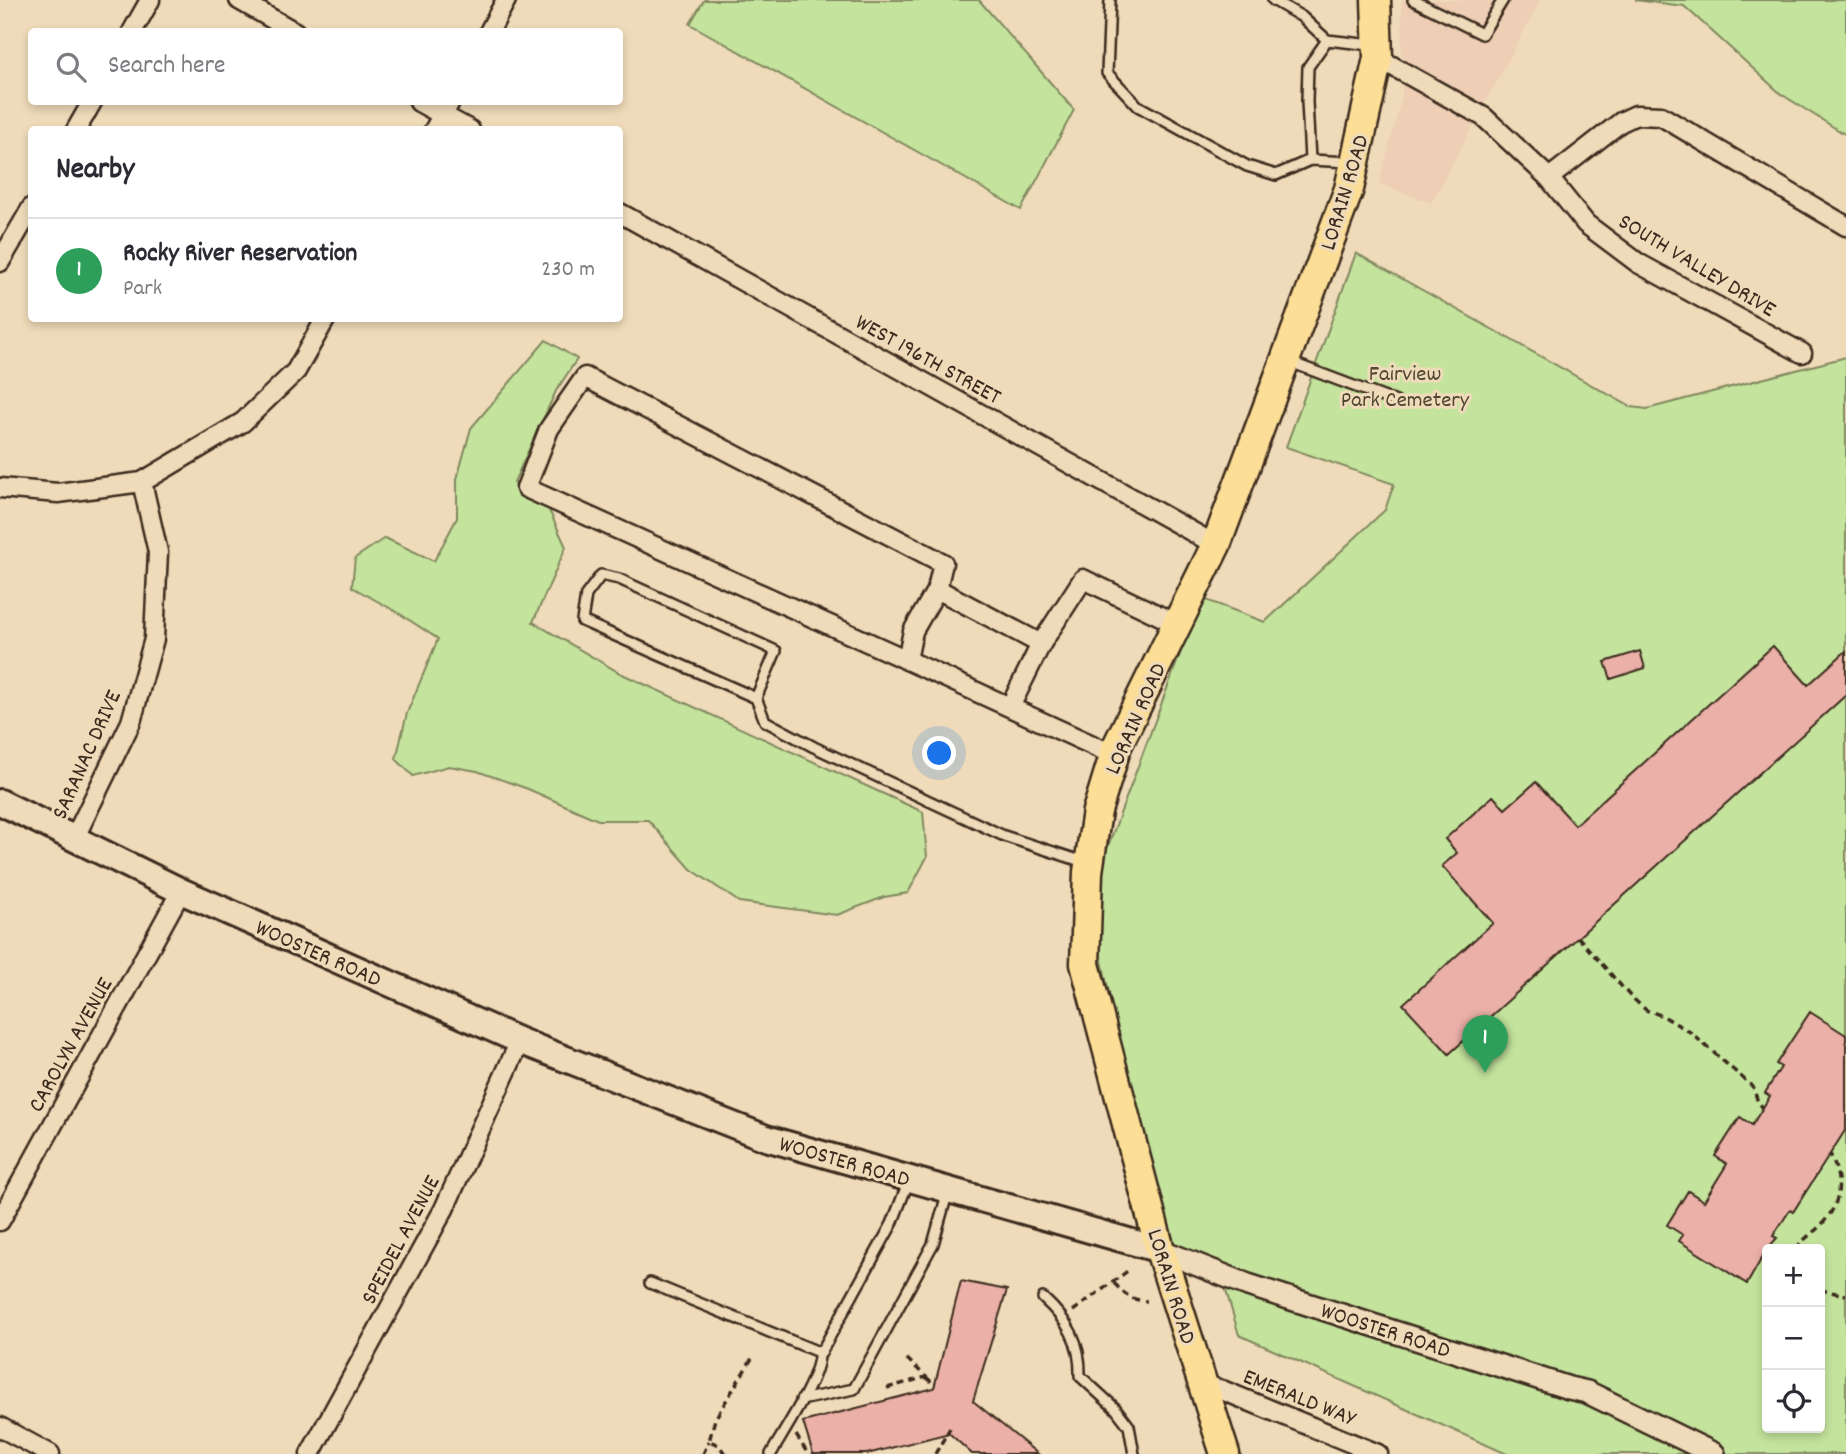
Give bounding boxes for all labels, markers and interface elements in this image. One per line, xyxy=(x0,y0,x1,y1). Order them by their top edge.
search box xyxy=(28,28,623,105)
icon: search xyxy=(52,48,90,86)
text: Search here xyxy=(108,48,226,85)
street label: LORAIN ROAD xyxy=(1313,131,1380,255)
text: Nearby xyxy=(56,150,134,193)
street label: SOUTH VALLEY DRIVE xyxy=(1611,207,1782,328)
text: Rocky River Reservation xyxy=(123,236,357,273)
text: 1 xyxy=(76,254,82,287)
text: 230 m xyxy=(541,254,595,287)
text: Park xyxy=(123,273,162,306)
street label: WEST 196TH STREET xyxy=(848,307,1006,415)
park label: Fairview Park Cemetery xyxy=(1341,359,1470,418)
street label: LORAIN ROAD xyxy=(1098,658,1177,780)
street label: SARANAC DRIVE xyxy=(45,685,132,825)
your location xyxy=(922,736,956,770)
street label: WOOSTER ROAD xyxy=(249,913,386,998)
street label: CAROLYN AVENUE xyxy=(21,972,123,1119)
pin: 1 xyxy=(1462,1015,1508,1073)
street label: WOOSTER ROAD xyxy=(775,1129,913,1198)
street label: SPEIDEL AVENUE xyxy=(354,1170,450,1311)
street label: LORAIN ROAD xyxy=(1136,1225,1203,1349)
map controls xyxy=(1762,1244,1825,1433)
button: + xyxy=(1762,1244,1825,1307)
street label: WOOSTER ROAD xyxy=(1316,1296,1454,1369)
button: − xyxy=(1762,1307,1825,1370)
street label: EMERALD WAY xyxy=(1237,1362,1361,1437)
button: locate xyxy=(1762,1370,1825,1433)

